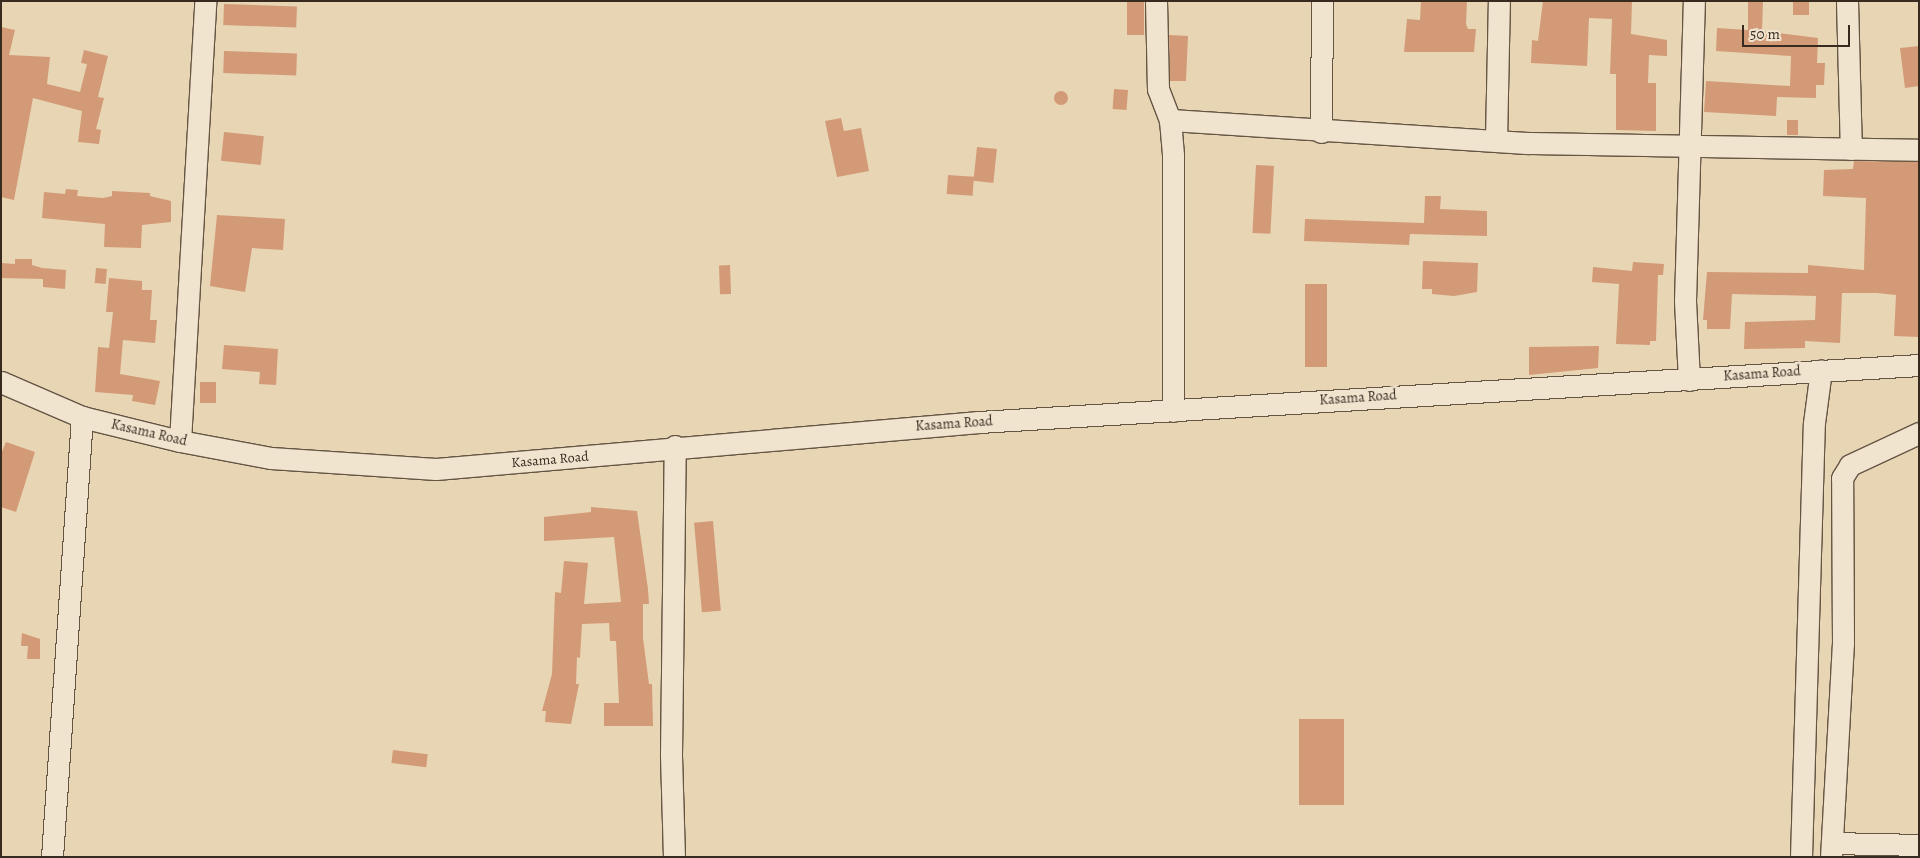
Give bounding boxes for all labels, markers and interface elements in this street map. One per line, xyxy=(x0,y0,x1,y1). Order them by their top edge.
scale bar xyxy=(1745,15,1852,47)
text: 50 m xyxy=(1750,24,1780,44)
street label: Kasama Road xyxy=(1723,363,1801,385)
street label: Kasama Road xyxy=(1319,387,1397,409)
street label: Kasama Road xyxy=(915,413,993,435)
street label: Kasama Road xyxy=(109,416,189,450)
street label: Kasama Road xyxy=(511,448,589,472)

